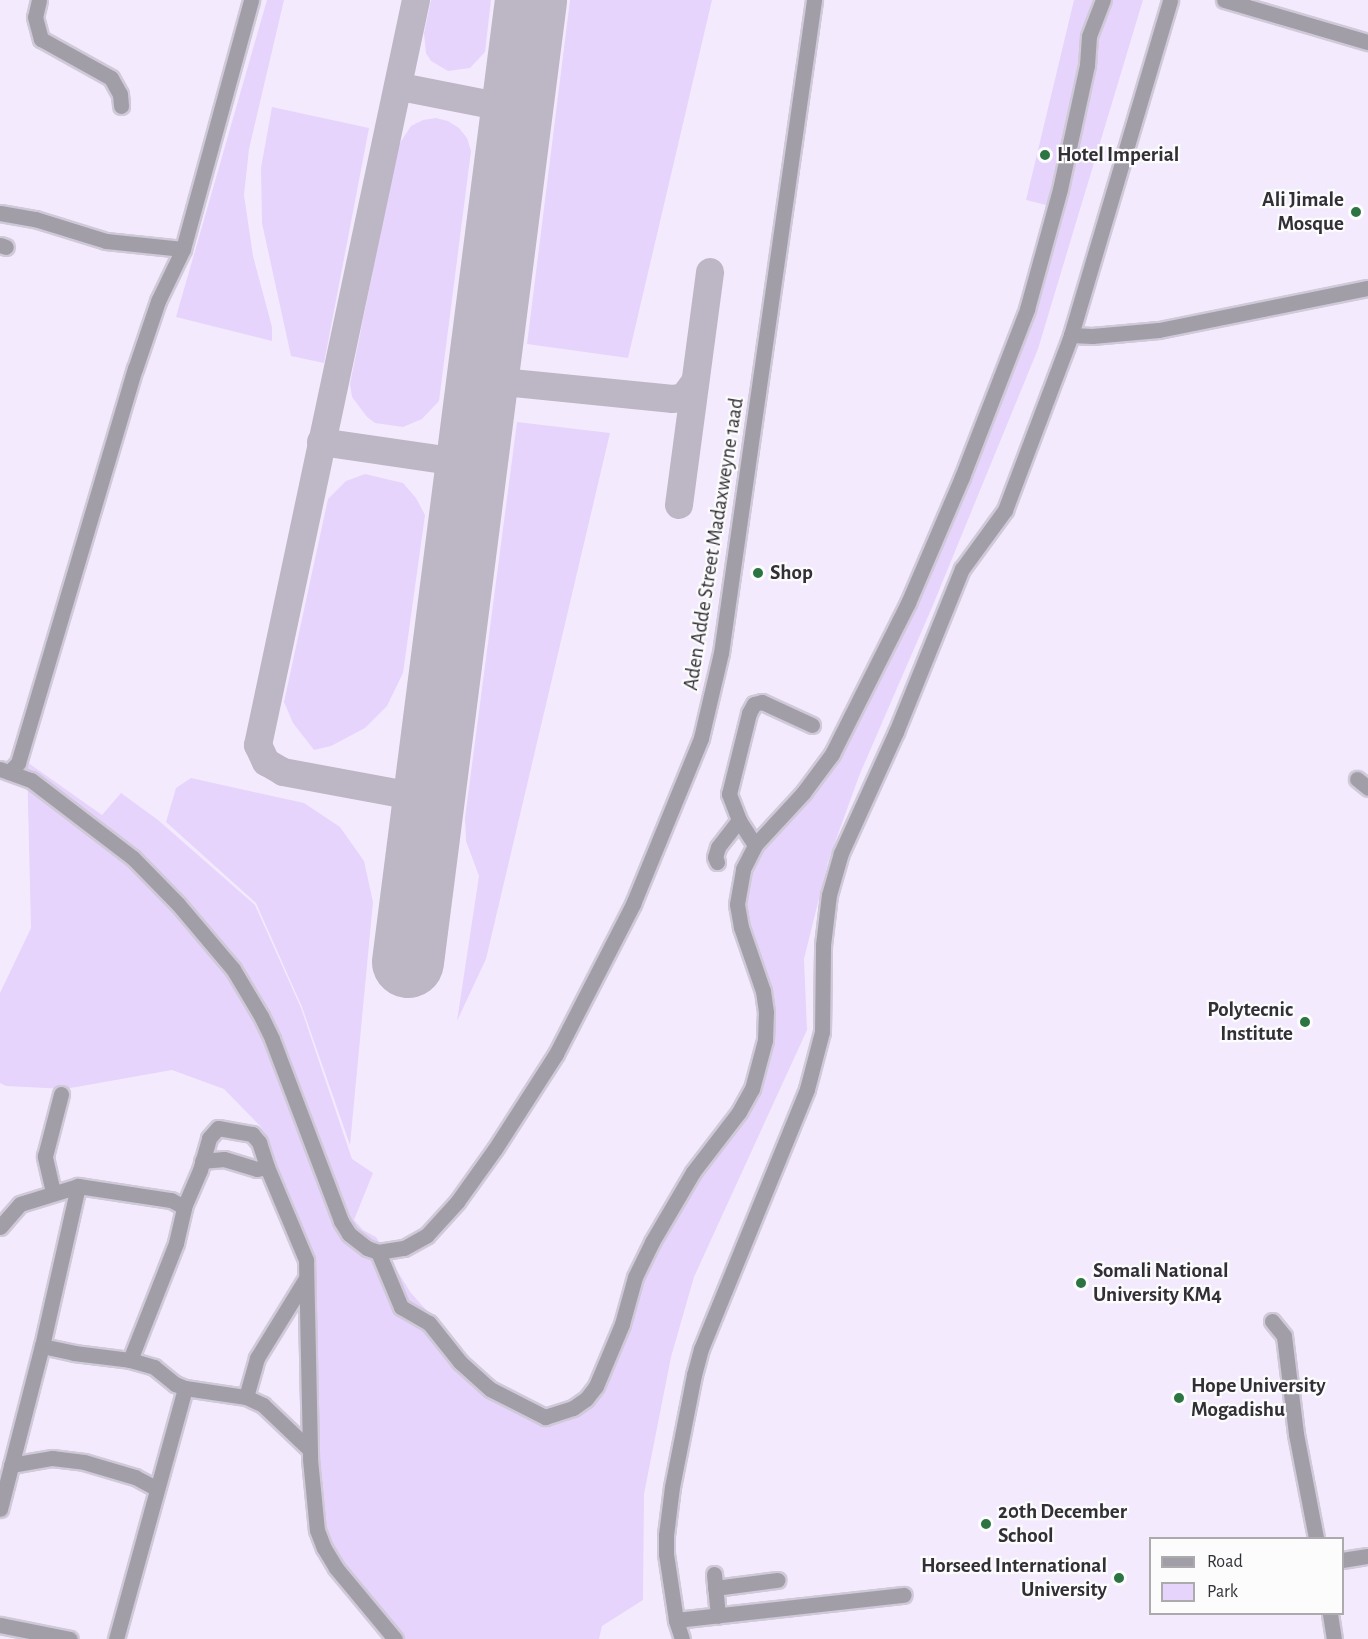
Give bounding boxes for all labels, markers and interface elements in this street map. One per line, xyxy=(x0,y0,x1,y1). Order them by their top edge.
place label: Hotel Imperial xyxy=(1057,142,1179,168)
marker: Hotel Imperial xyxy=(1038,148,1052,162)
place label: Ali Jimale Mosque xyxy=(1262,187,1344,237)
marker: Ali Jimale Mosque xyxy=(1349,205,1363,219)
street label: Aden Adde Street Madaxweyne 1aad xyxy=(678,396,750,692)
place label: Shop xyxy=(770,560,813,586)
marker: Shop xyxy=(751,566,765,580)
place label: Polytecnic Institute xyxy=(1207,997,1293,1047)
marker: Polytecnic Institute xyxy=(1298,1015,1312,1029)
place label: Somali National University KM4 xyxy=(1093,1258,1229,1308)
marker: Somali National University KM4 xyxy=(1074,1276,1088,1290)
place label: Hope University Mogadishu xyxy=(1191,1373,1326,1423)
marker: Hope University Mogadishu xyxy=(1172,1391,1186,1405)
place label: 20th December School xyxy=(998,1499,1127,1549)
marker: 20th December School xyxy=(979,1517,993,1531)
legend xyxy=(1149,1537,1344,1615)
place label: Horseed International University xyxy=(921,1553,1107,1603)
text: Road xyxy=(1207,1553,1243,1571)
marker: Horseed International University xyxy=(1112,1571,1126,1585)
text: Park xyxy=(1207,1583,1238,1601)

